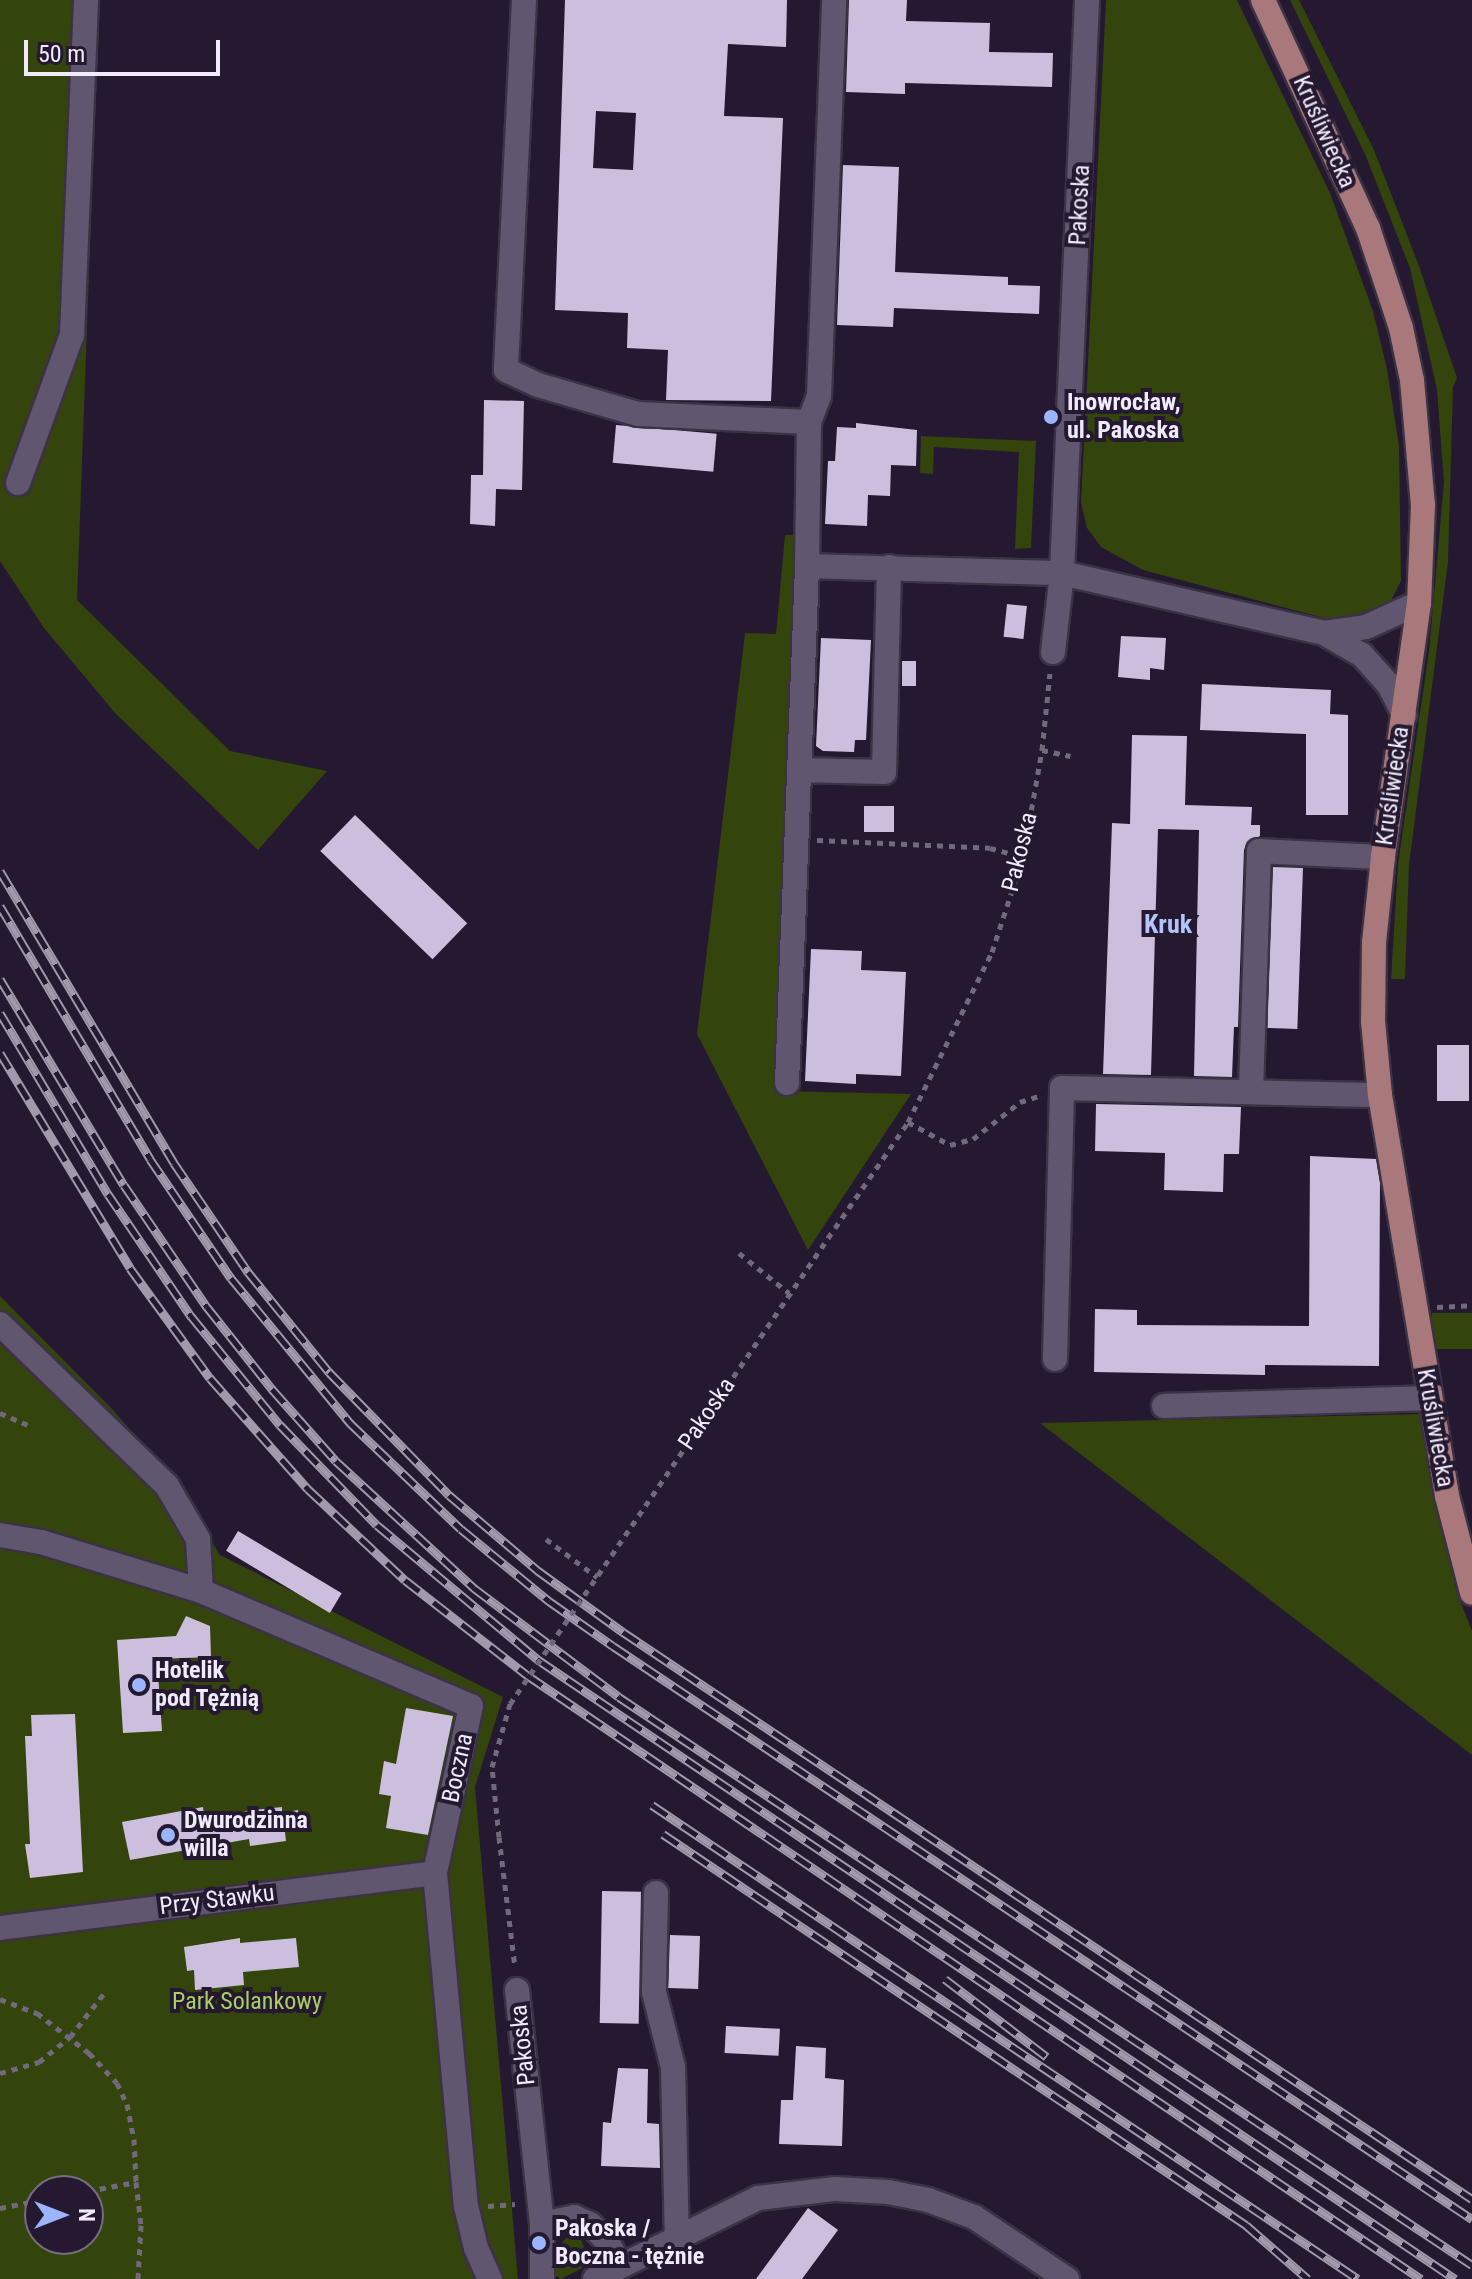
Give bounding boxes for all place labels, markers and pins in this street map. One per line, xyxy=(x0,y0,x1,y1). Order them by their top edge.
place label: Inowrocław, ul. Pakoska xyxy=(1067,389,1181,445)
marker: Inowrocław, ul. Pakoska xyxy=(1042,408,1060,426)
place label: Hotelik pod Tężnią xyxy=(155,1657,260,1713)
marker: Hotelik pod Tężnią xyxy=(130,1676,148,1694)
place label: Dwurodzinna willa xyxy=(184,1807,308,1863)
marker: Dwurodzinna willa xyxy=(159,1826,177,1844)
place label: Pakoska / Boczna - tężnie xyxy=(555,2215,704,2271)
marker: Pakoska / Boczna - tężnie xyxy=(530,2234,548,2252)

